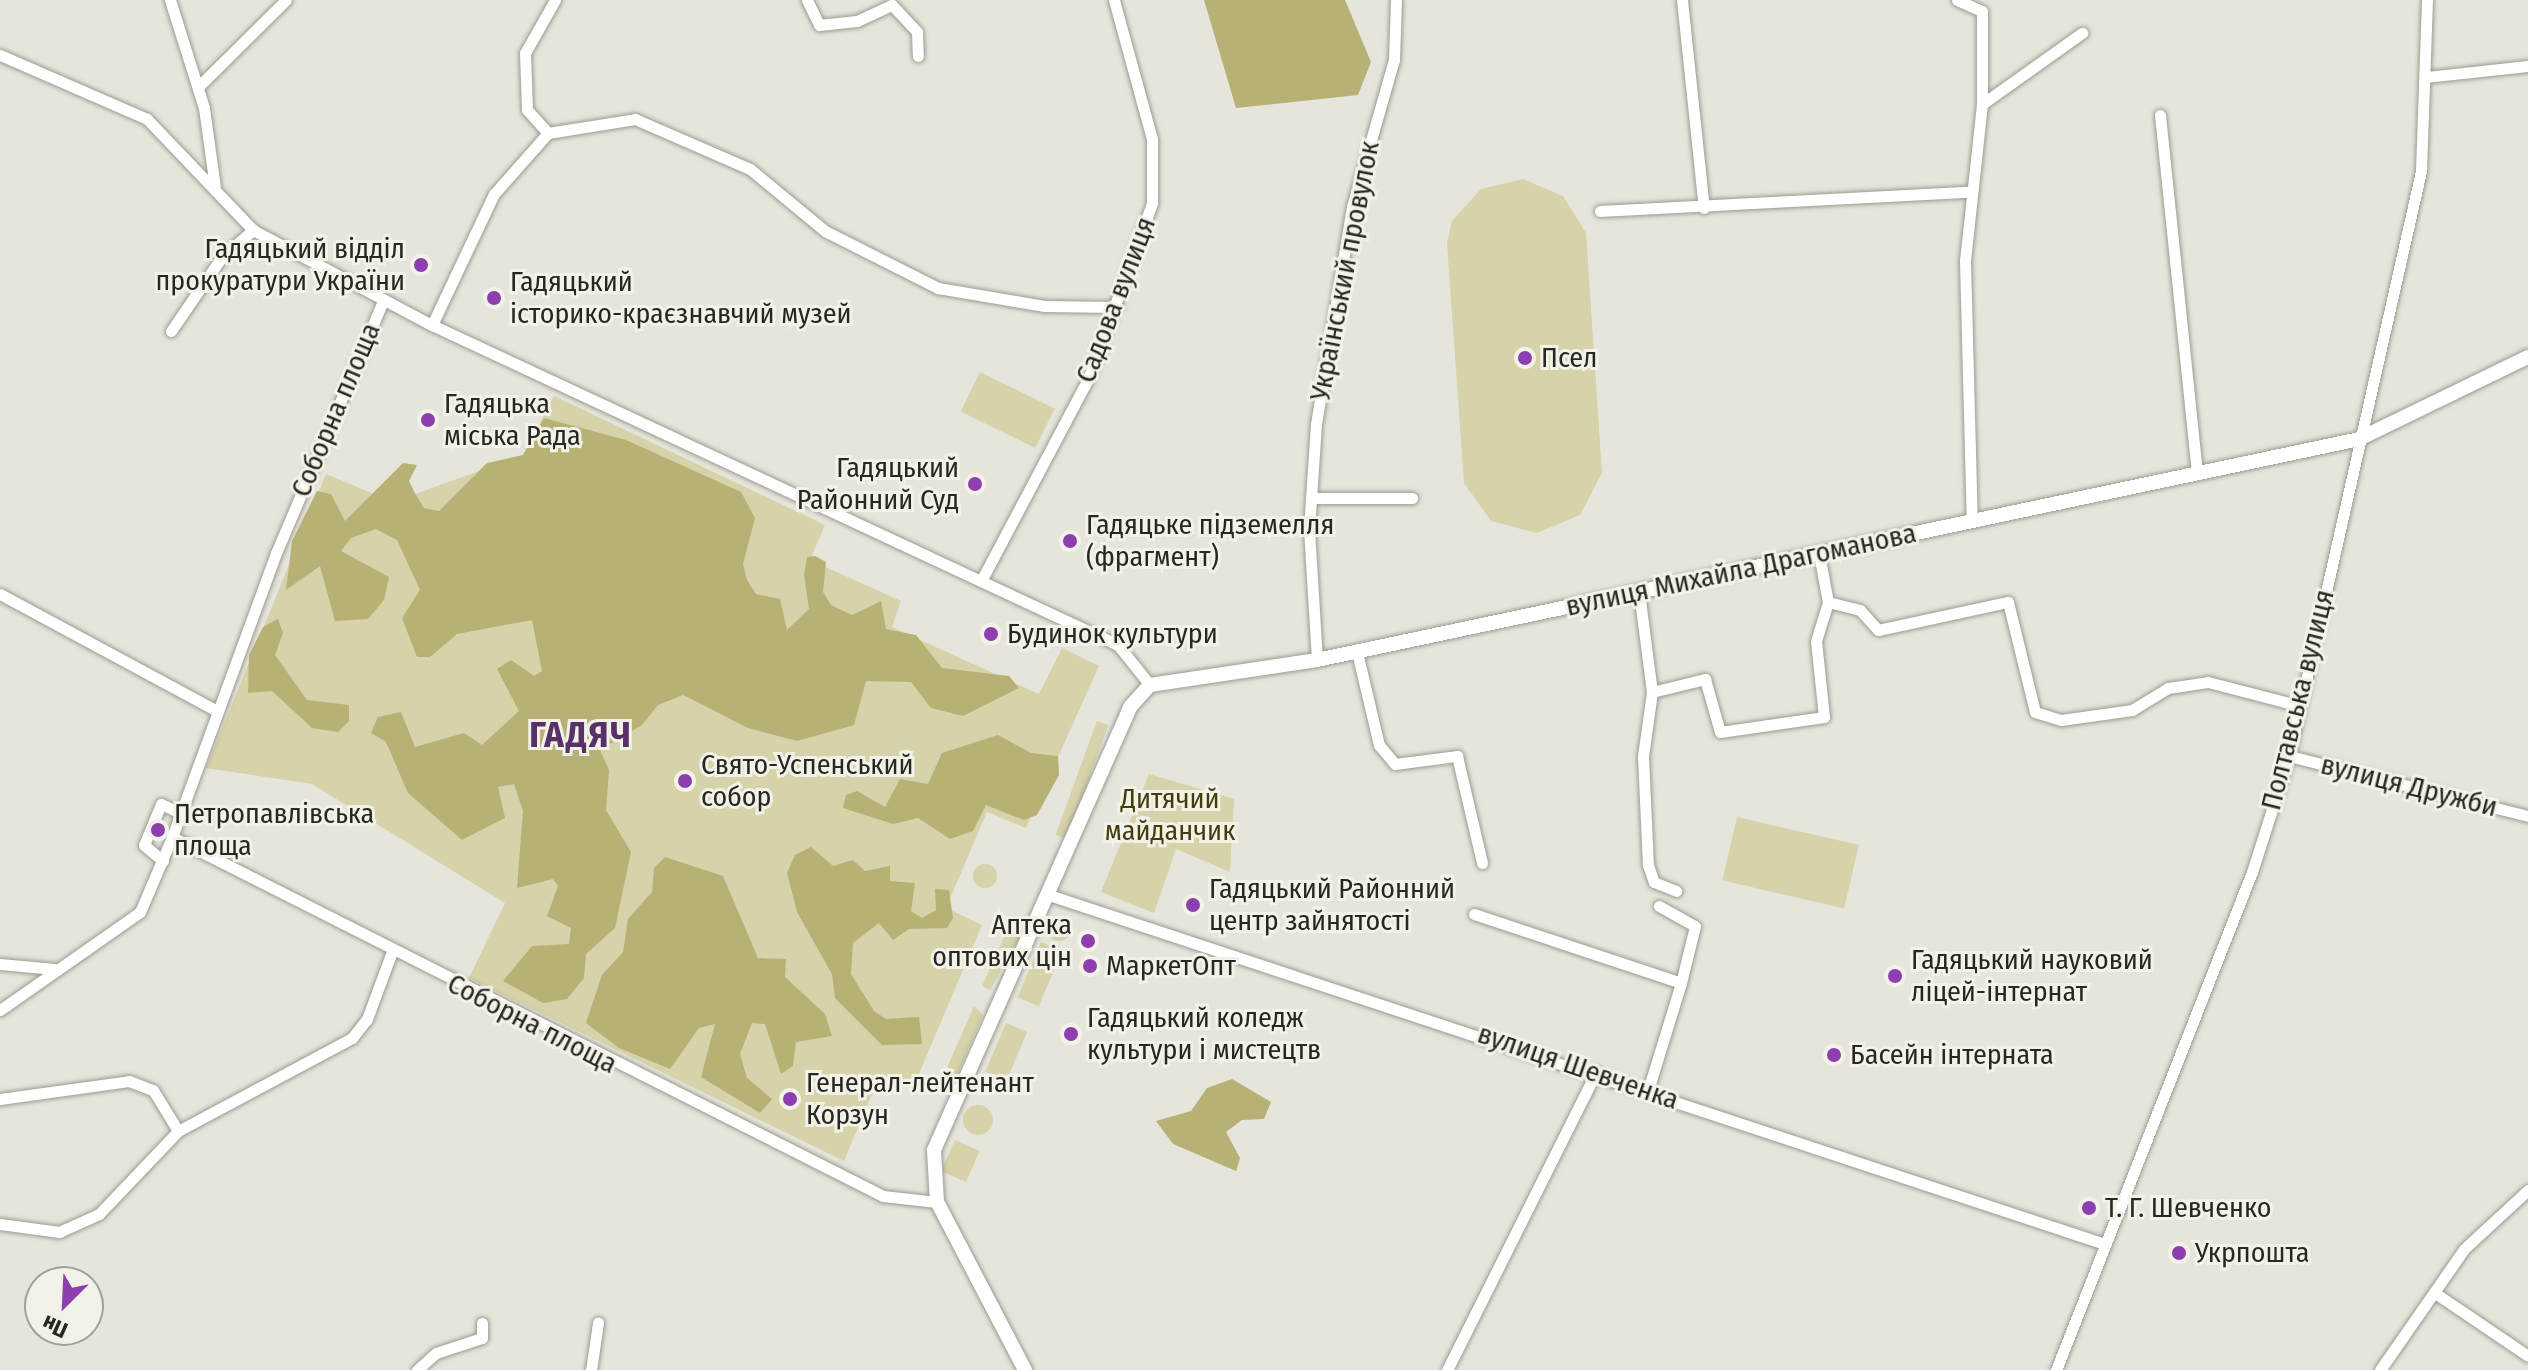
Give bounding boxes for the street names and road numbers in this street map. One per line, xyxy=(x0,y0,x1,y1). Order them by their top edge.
street label: Український провулок xyxy=(1303,138,1387,404)
street label: Садова вулиця xyxy=(1069,213,1163,387)
street label: Соборна площа xyxy=(284,318,388,502)
street label: вулиця Михайла Драгоманова xyxy=(1563,516,1919,624)
street label: Полтавська вулиця xyxy=(2254,586,2342,814)
street label: вулиця Дружби xyxy=(2317,748,2501,824)
street label: Соборна площа xyxy=(442,967,622,1081)
street label: вулиця Шевченка xyxy=(1473,1017,1683,1117)

